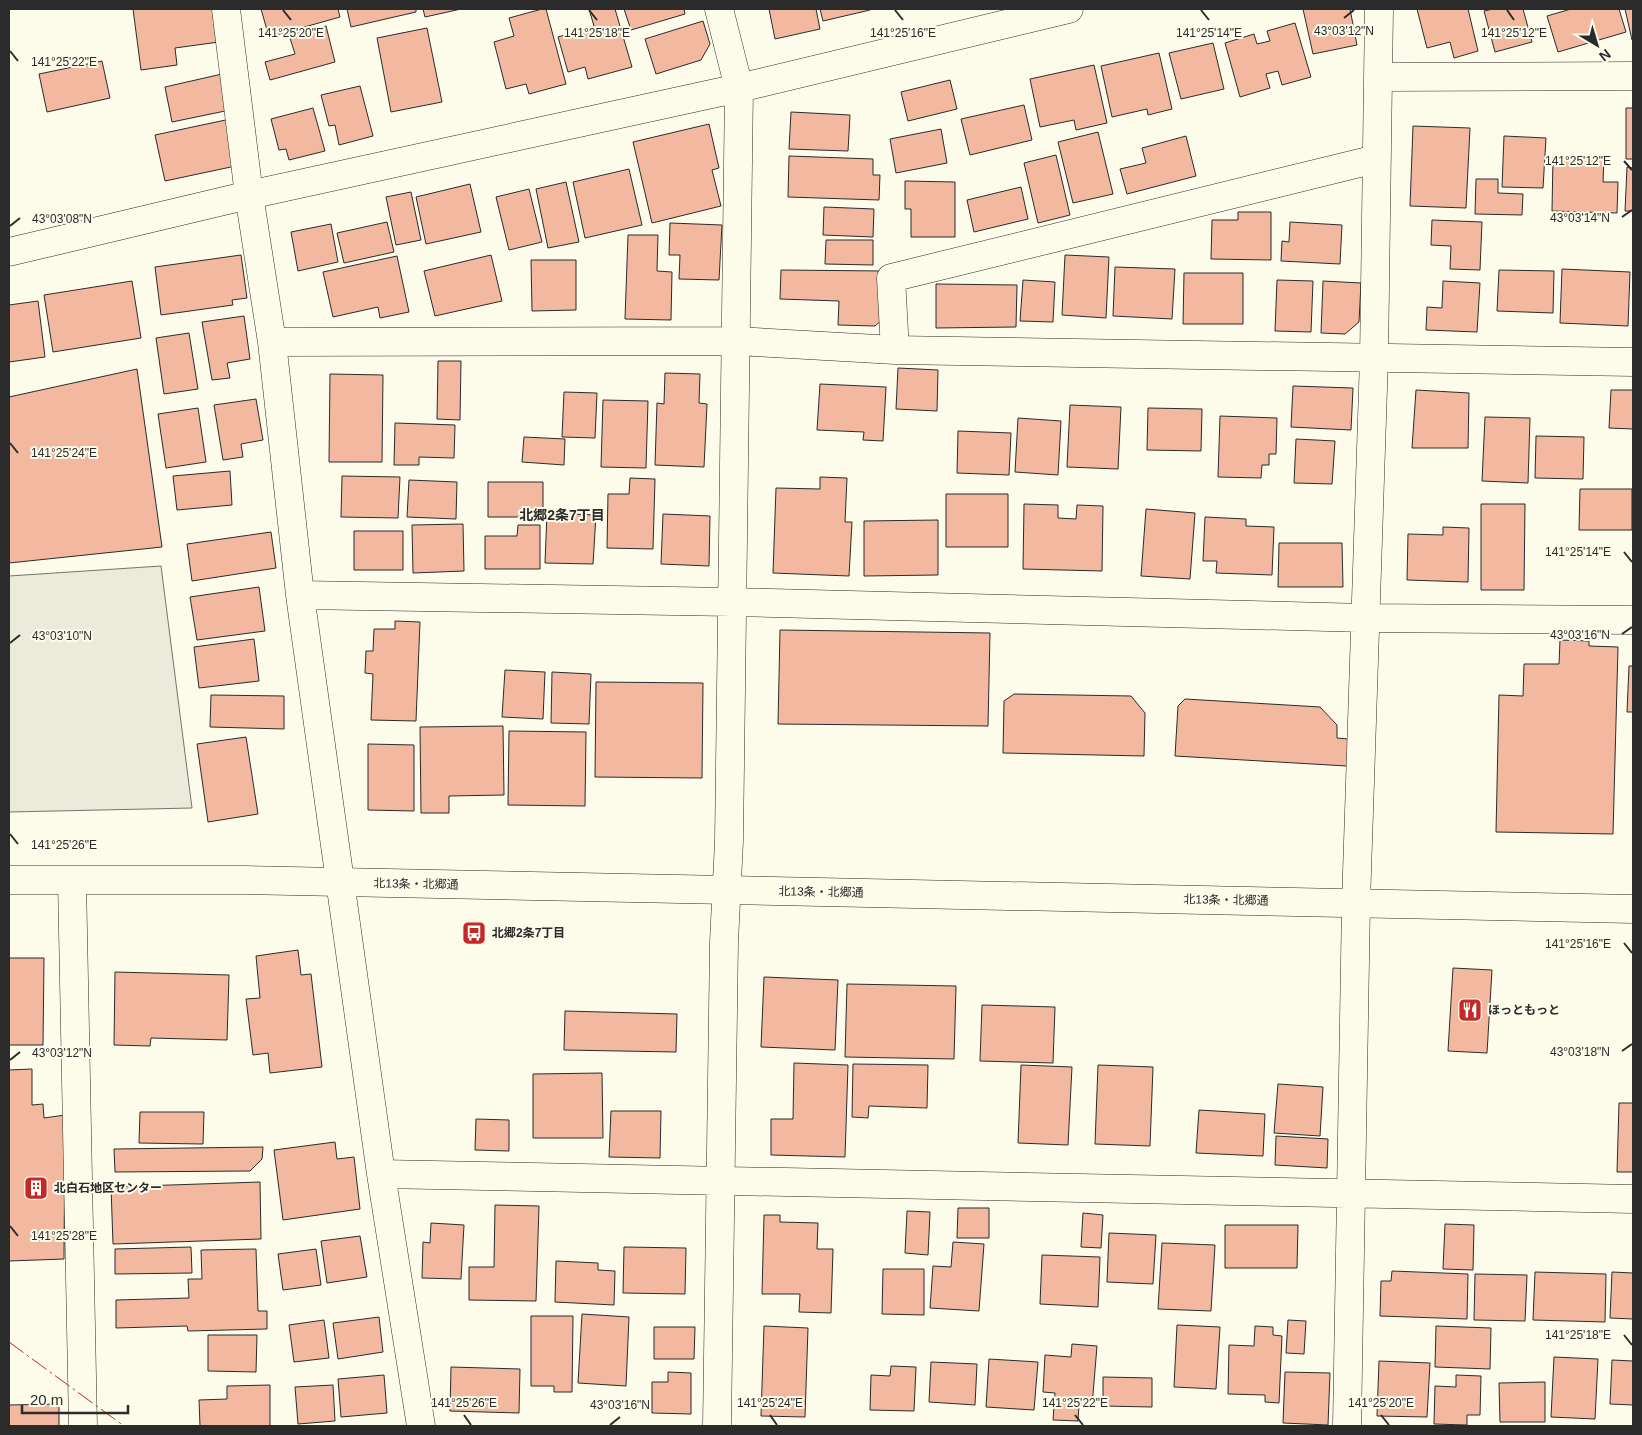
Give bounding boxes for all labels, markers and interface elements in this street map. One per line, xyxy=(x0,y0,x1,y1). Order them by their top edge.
north arrow xyxy=(1572,20,1622,70)
text: 43°03'12"N xyxy=(1314,24,1374,38)
text: 141°25'20"E xyxy=(258,26,324,40)
text: 141°25'18"E xyxy=(564,26,630,40)
text: 141°25'16"E xyxy=(870,26,936,40)
text: 141°25'14"E xyxy=(1176,26,1242,40)
text: 141°25'12"E xyxy=(1481,26,1547,40)
text: N xyxy=(1596,46,1614,65)
text: 141°25'22"E xyxy=(31,55,97,69)
text: 141°25'12"E xyxy=(1545,154,1611,168)
text: 43°03'14"N xyxy=(1550,211,1610,225)
text: 43°03'08"N xyxy=(32,212,92,226)
text: 141°25'24"E xyxy=(31,446,97,460)
district label: 北郷2条7丁目 xyxy=(519,507,605,523)
text: 141°25'14"E xyxy=(1545,545,1611,559)
text: 43°03'16"N xyxy=(1550,628,1610,642)
text: 43°03'10"N xyxy=(32,629,92,643)
text: 141°25'26"E xyxy=(31,838,97,852)
street label: 北13条・北郷通 xyxy=(373,876,459,892)
street label: 北13条・北郷通 xyxy=(778,884,864,900)
street label: 北13条・北郷通 xyxy=(1183,892,1269,908)
bus stop icon: 北郷2条7丁目 xyxy=(461,920,487,946)
place label: 北郷2条7丁目 xyxy=(492,926,565,940)
text: 141°25'16"E xyxy=(1545,937,1611,951)
restaurant icon: ほっともっと xyxy=(1457,997,1483,1023)
place label: ほっともっと xyxy=(1488,1003,1560,1017)
text: 43°03'18"N xyxy=(1550,1045,1610,1059)
text: 43°03'12"N xyxy=(32,1046,92,1060)
building icon: 北白石地区センター xyxy=(23,1175,49,1201)
place label: 北白石地区センター xyxy=(54,1181,162,1195)
text: 141°25'28"E xyxy=(31,1229,97,1243)
text: 141°25'18"E xyxy=(1545,1328,1611,1342)
scale bar xyxy=(22,1382,129,1414)
text: 20 m xyxy=(30,1391,63,1408)
text: 141°25'26"E xyxy=(431,1396,497,1410)
text: 141°25'24"E xyxy=(737,1396,803,1410)
text: 141°25'22"E xyxy=(1042,1396,1108,1410)
text: 141°25'20"E xyxy=(1348,1396,1414,1410)
text: 43°03'16"N xyxy=(590,1398,650,1412)

